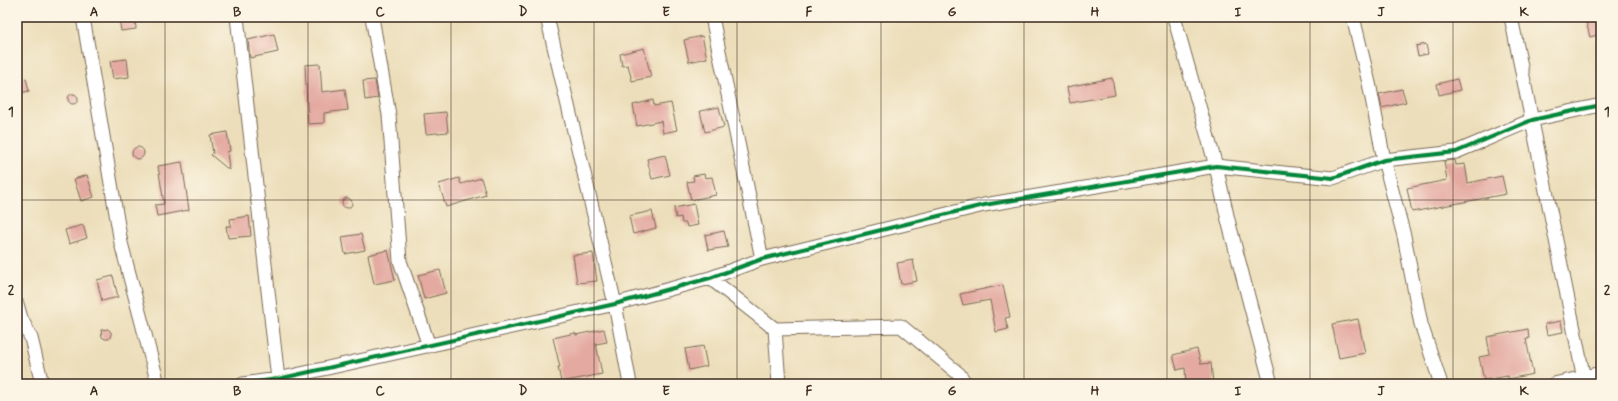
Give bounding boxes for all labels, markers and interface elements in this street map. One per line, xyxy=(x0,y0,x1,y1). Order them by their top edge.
text: A xyxy=(90,4,98,21)
text: B xyxy=(233,4,242,21)
text: C xyxy=(375,4,385,21)
text: D xyxy=(519,4,528,21)
text: E xyxy=(662,4,670,21)
text: F xyxy=(806,4,813,21)
text: G xyxy=(948,4,957,21)
text: H xyxy=(1091,4,1100,21)
text: I xyxy=(1235,4,1242,21)
text: J xyxy=(1377,4,1385,21)
text: K xyxy=(1519,4,1529,21)
text: 1 xyxy=(8,104,14,121)
text: 1 xyxy=(1604,104,1610,121)
text: 2 xyxy=(8,282,15,299)
text: 2 xyxy=(1604,282,1611,299)
text: A xyxy=(90,383,98,400)
text: B xyxy=(233,383,242,400)
text: C xyxy=(375,383,385,400)
text: D xyxy=(519,383,528,400)
text: E xyxy=(662,383,670,400)
text: F xyxy=(806,383,813,400)
text: G xyxy=(948,383,957,400)
text: H xyxy=(1091,383,1100,400)
text: I xyxy=(1235,383,1242,400)
text: J xyxy=(1377,383,1385,400)
text: K xyxy=(1519,383,1529,400)

